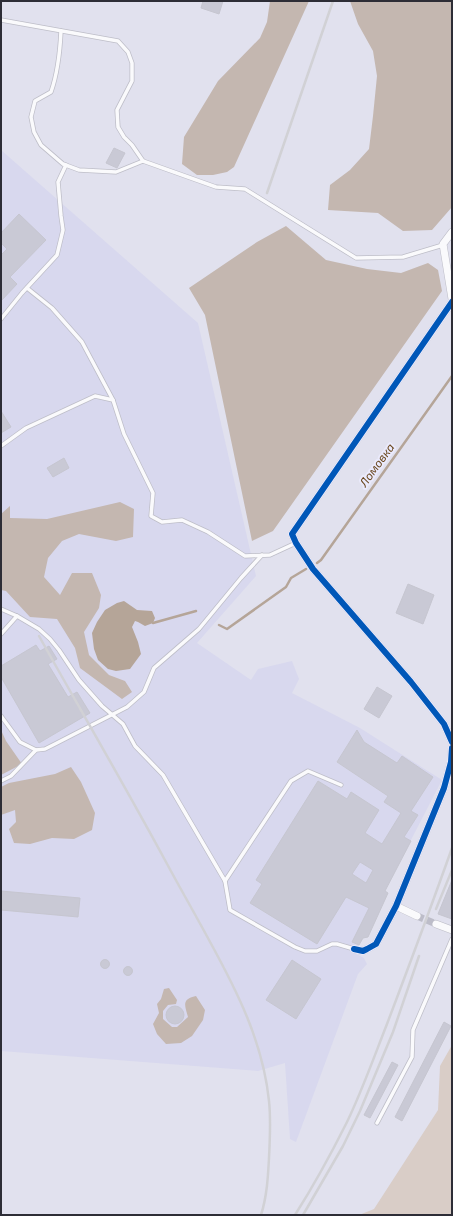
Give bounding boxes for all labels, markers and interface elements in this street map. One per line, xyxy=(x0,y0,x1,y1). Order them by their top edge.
water label: Ломовка xyxy=(355,440,397,490)

